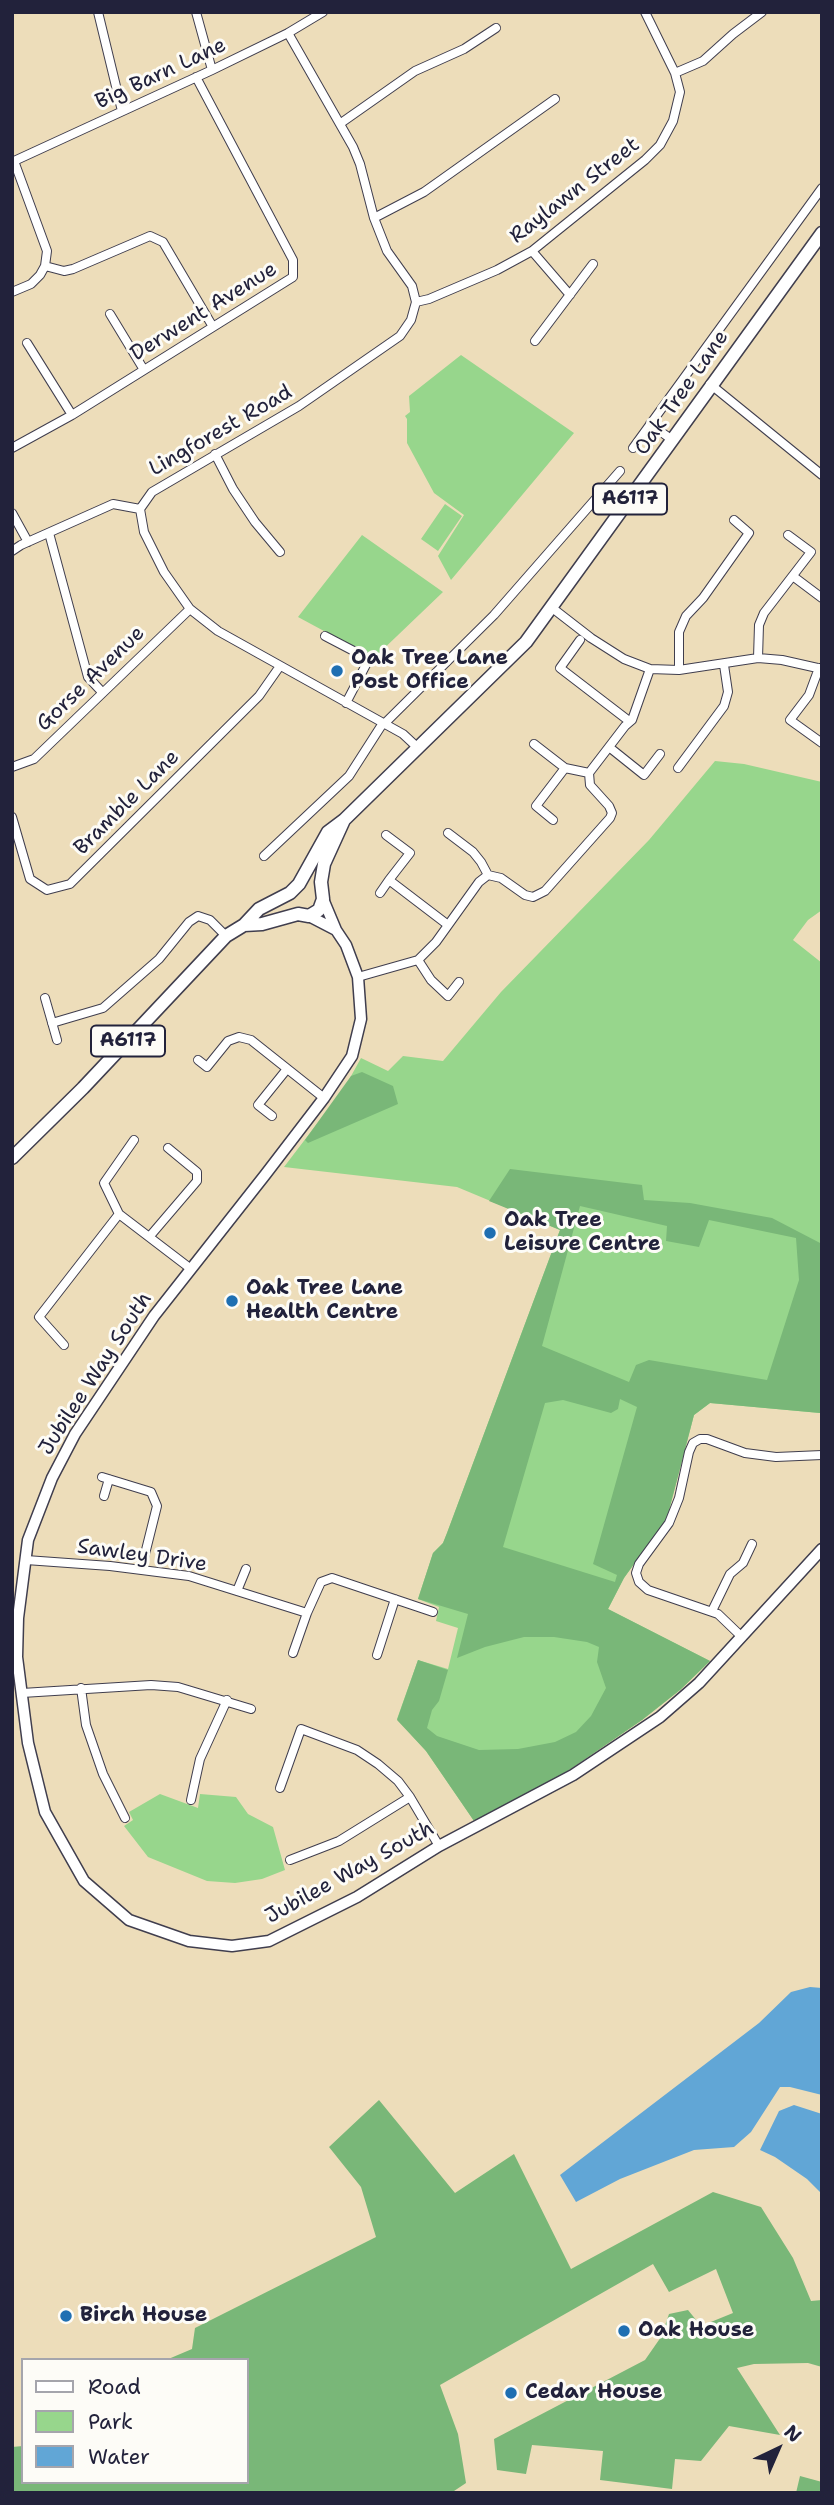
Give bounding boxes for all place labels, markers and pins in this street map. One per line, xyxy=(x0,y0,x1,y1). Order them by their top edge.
place label: Oak Tree Lane Post Office xyxy=(351,646,508,696)
marker: Oak Tree Lane Post Office xyxy=(329,663,345,679)
place label: Oak Tree Leisure Centre xyxy=(504,1208,661,1258)
marker: Oak Tree Leisure Centre xyxy=(482,1225,498,1241)
place label: Oak Tree Lane Health Centre xyxy=(246,1276,403,1326)
marker: Oak Tree Lane Health Centre xyxy=(224,1293,240,1309)
place label: Birch House xyxy=(80,2303,207,2329)
marker: Birch House xyxy=(58,2308,74,2324)
place label: Oak House xyxy=(638,2318,754,2344)
marker: Oak House xyxy=(616,2323,632,2339)
place label: Cedar House xyxy=(525,2380,663,2406)
marker: Cedar House xyxy=(503,2385,519,2401)

